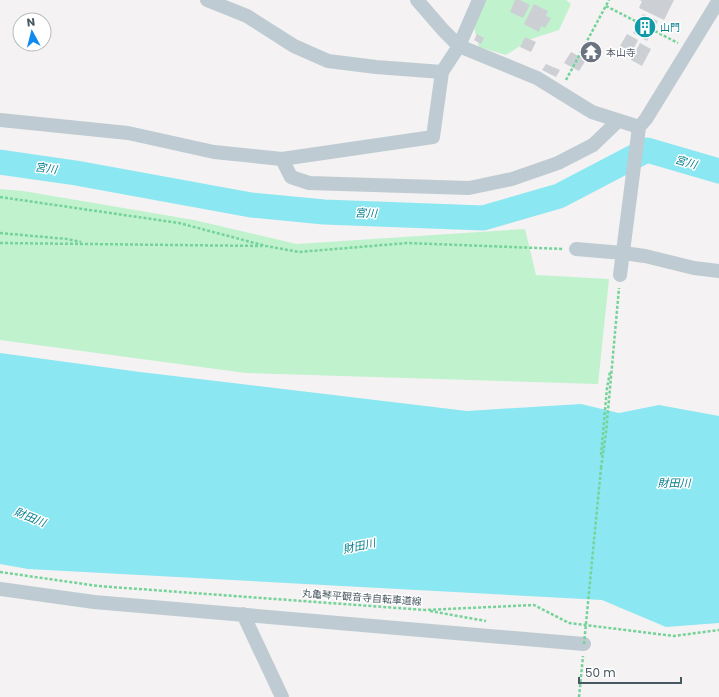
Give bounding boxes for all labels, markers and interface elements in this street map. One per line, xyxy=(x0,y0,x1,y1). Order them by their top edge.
north arrow xyxy=(12,12,52,52)
text: N xyxy=(26,14,36,31)
building icon: 山門 xyxy=(632,14,658,40)
place label: 山門 xyxy=(660,20,680,35)
temple icon: 本山寺 xyxy=(578,39,604,65)
place label: 本山寺 xyxy=(606,45,636,60)
water label: 宮川 xyxy=(673,151,700,173)
water label: 宮川 xyxy=(34,159,59,178)
water label: 宮川 xyxy=(355,205,378,221)
water label: 財田川 xyxy=(658,475,691,491)
water label: 財田川 xyxy=(12,503,49,531)
water label: 財田川 xyxy=(341,535,378,557)
street label: 丸亀琴平観音寺自転車道線 xyxy=(302,586,422,609)
scale bar xyxy=(579,659,681,685)
text: 50 m xyxy=(585,664,616,681)

